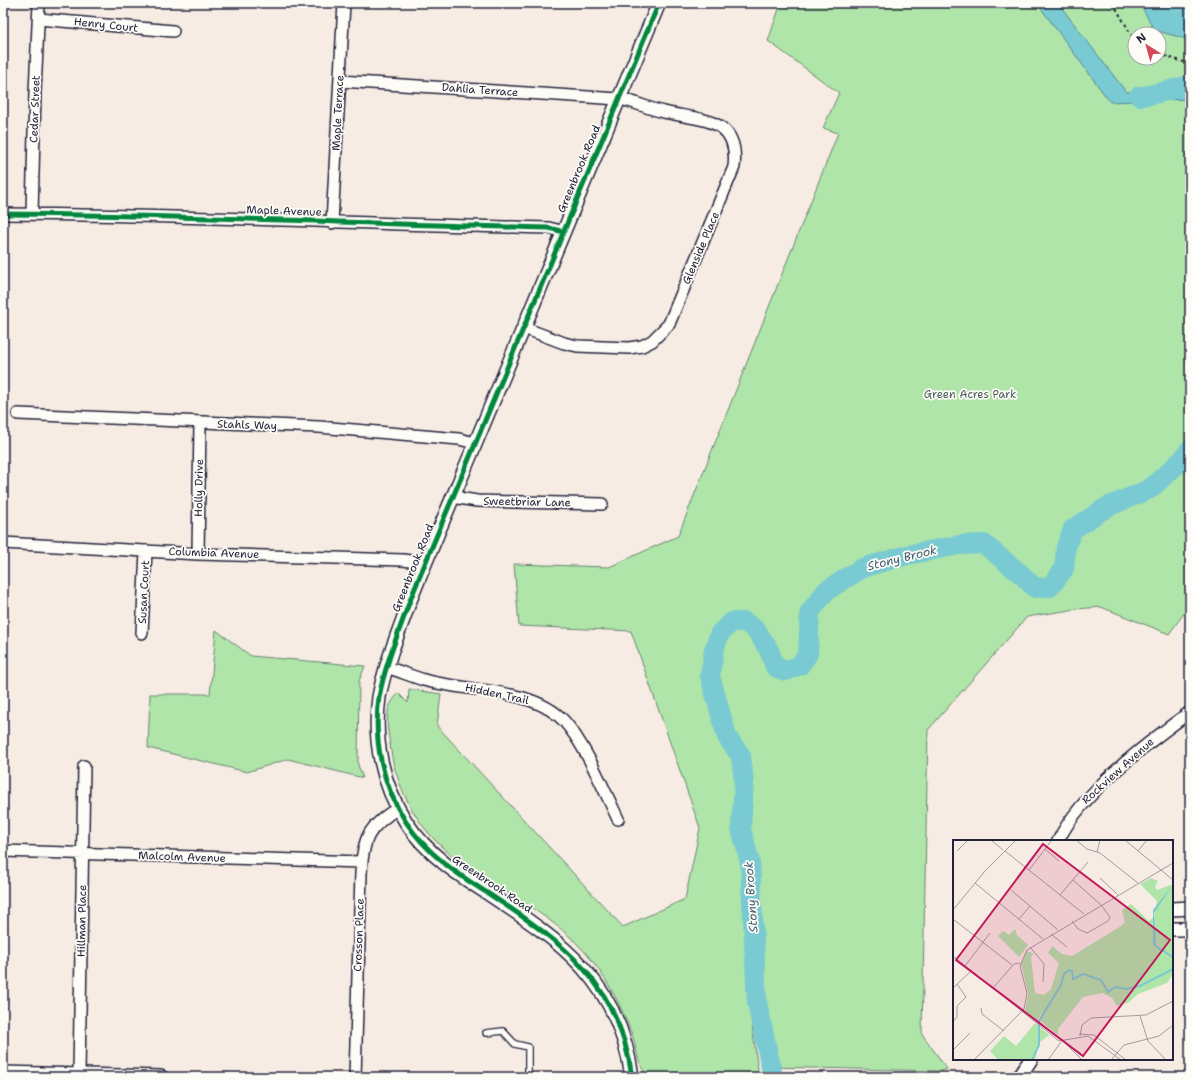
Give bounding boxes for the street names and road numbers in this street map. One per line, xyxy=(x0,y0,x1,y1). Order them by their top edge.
street label: Henry Court xyxy=(73,14,139,36)
street label: Cedar Street xyxy=(26,75,44,143)
street label: Maple Terrace xyxy=(329,75,347,151)
street label: Dahlia Terrace xyxy=(441,80,519,100)
street label: Greenbrook Road xyxy=(554,123,604,215)
street label: Maple Avenue xyxy=(246,202,322,220)
street label: Glenside Place xyxy=(679,209,723,287)
street label: Stahls Way xyxy=(217,416,277,434)
street label: Holly Drive xyxy=(191,459,207,517)
street label: Sweetbriar Lane xyxy=(483,494,571,510)
street label: Greenbrook Road xyxy=(388,522,438,614)
street label: Columbia Avenue xyxy=(168,544,260,562)
street label: Susan Court xyxy=(135,560,153,624)
street label: Hidden Trail xyxy=(464,680,531,708)
street label: Rockview Avenue xyxy=(1079,735,1157,807)
street label: Malcolm Avenue xyxy=(138,848,226,866)
street label: Greenbrook Road xyxy=(449,852,535,916)
street label: Hillman Place xyxy=(74,885,90,957)
street label: Crosson Place xyxy=(350,898,368,972)

